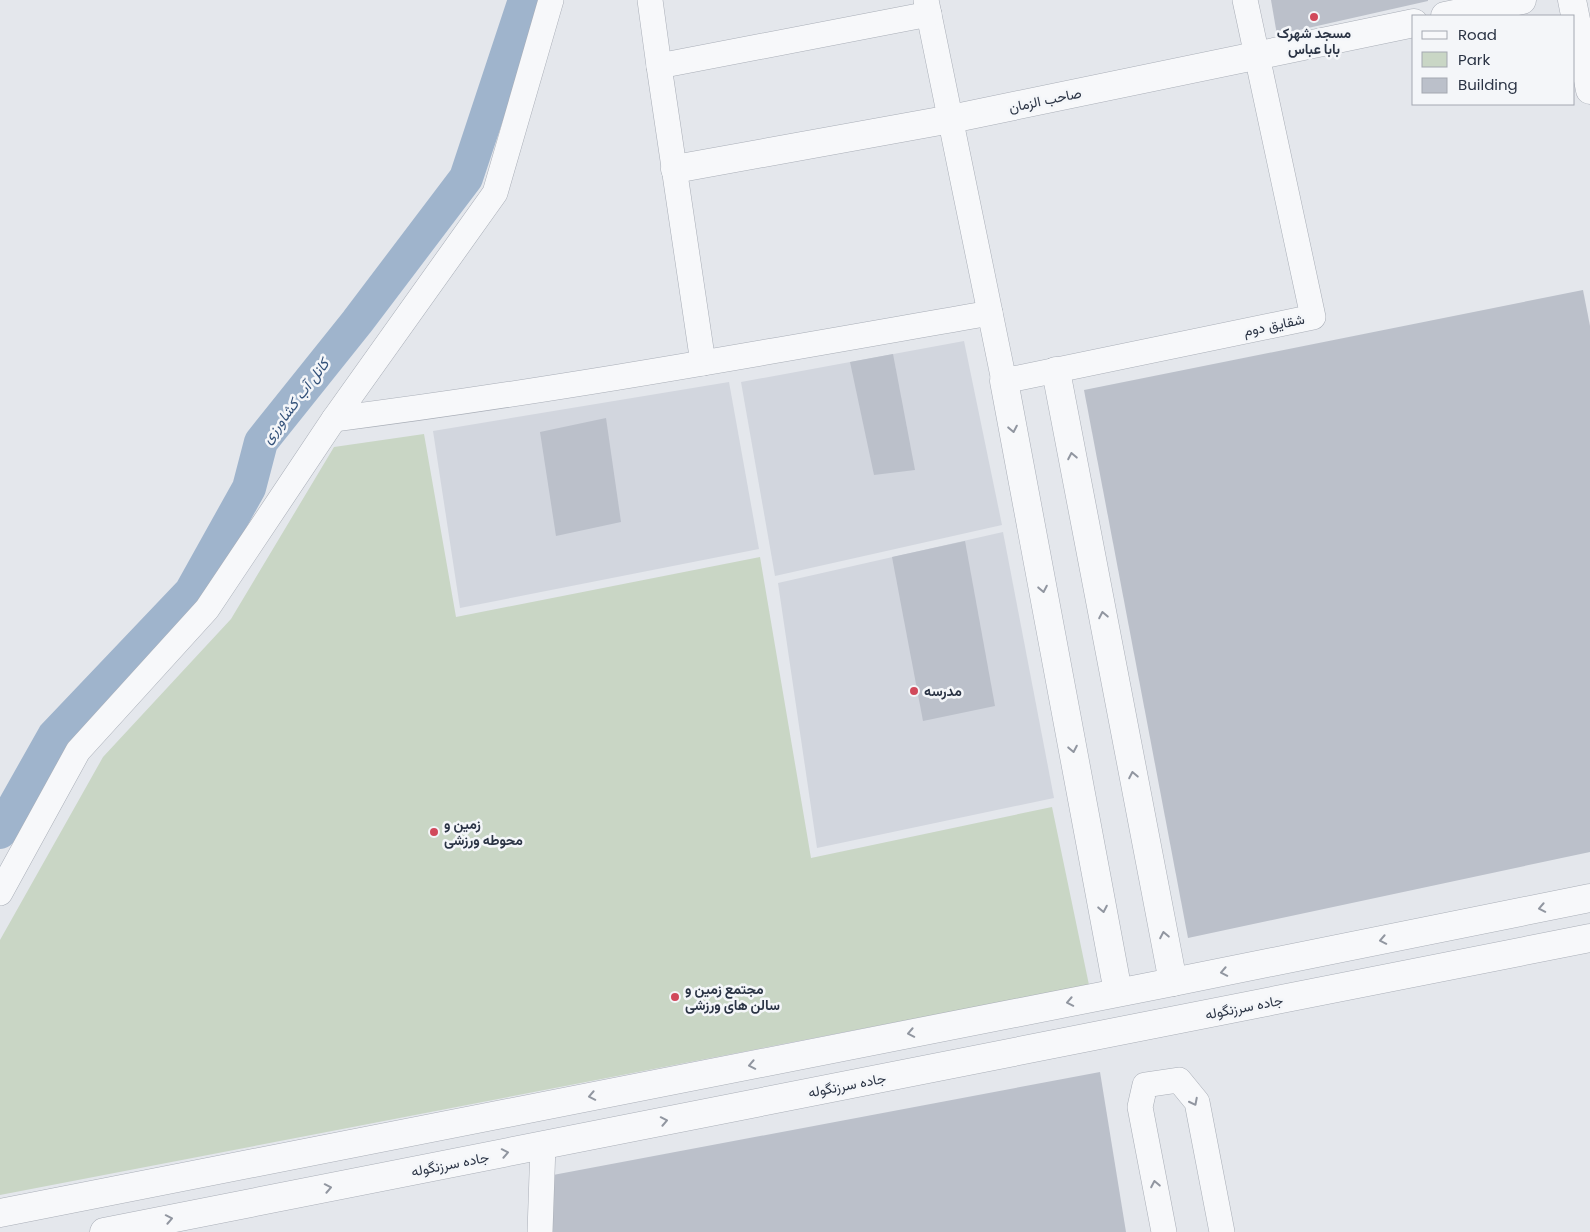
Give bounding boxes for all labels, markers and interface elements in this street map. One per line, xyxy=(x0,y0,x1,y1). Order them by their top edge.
marker: مسجد شهرک بابا عباس xyxy=(1308,11,1320,23)
legend xyxy=(1412,15,1575,105)
place label: مسجد شهرک بابا عباس xyxy=(1277,23,1352,59)
text: Road xyxy=(1458,24,1497,45)
text: Park xyxy=(1458,49,1490,70)
text: Building xyxy=(1458,74,1518,95)
street label: صاحب الزمان xyxy=(1007,82,1083,117)
street label: شقایق دوم xyxy=(1242,309,1306,341)
water label: کانل آب کشاورزی xyxy=(256,352,335,448)
one-way arrow xyxy=(1008,425,1018,434)
one-way arrow xyxy=(1067,451,1078,460)
one-way arrow xyxy=(1037,585,1048,594)
one-way arrow xyxy=(1098,611,1108,620)
place label: مدرسه xyxy=(924,681,962,701)
marker: مدرسه xyxy=(908,685,920,697)
one-way arrow xyxy=(1067,744,1077,753)
one-way arrow xyxy=(1129,771,1139,779)
place label: زمین و محوطه ورزشی xyxy=(444,814,523,850)
marker: زمین و محوطه ورزشی xyxy=(428,826,440,838)
one-way arrow xyxy=(1538,902,1547,913)
one-way arrow xyxy=(1097,904,1107,913)
one-way arrow xyxy=(1159,930,1169,939)
one-way arrow xyxy=(1378,934,1387,945)
one-way arrow xyxy=(1219,967,1228,977)
place label: مجتمع زمین و سالن های ورزشی xyxy=(685,979,780,1015)
street label: جاده سرزنگوله xyxy=(1203,990,1285,1024)
marker: مجتمع زمین و سالن های ورزشی xyxy=(669,991,681,1003)
one-way arrow xyxy=(1066,996,1075,1007)
one-way arrow xyxy=(907,1028,915,1038)
one-way arrow xyxy=(747,1059,756,1069)
street label: جاده سرزنگوله xyxy=(806,1068,888,1102)
one-way arrow xyxy=(588,1090,597,1101)
one-way arrow xyxy=(1188,1096,1198,1105)
one-way arrow xyxy=(660,1116,669,1127)
street label: جاده سرزنگوله xyxy=(409,1147,491,1181)
one-way arrow xyxy=(500,1148,509,1158)
one-way arrow xyxy=(1150,1180,1160,1189)
one-way arrow xyxy=(324,1183,333,1193)
one-way arrow xyxy=(164,1214,173,1225)

